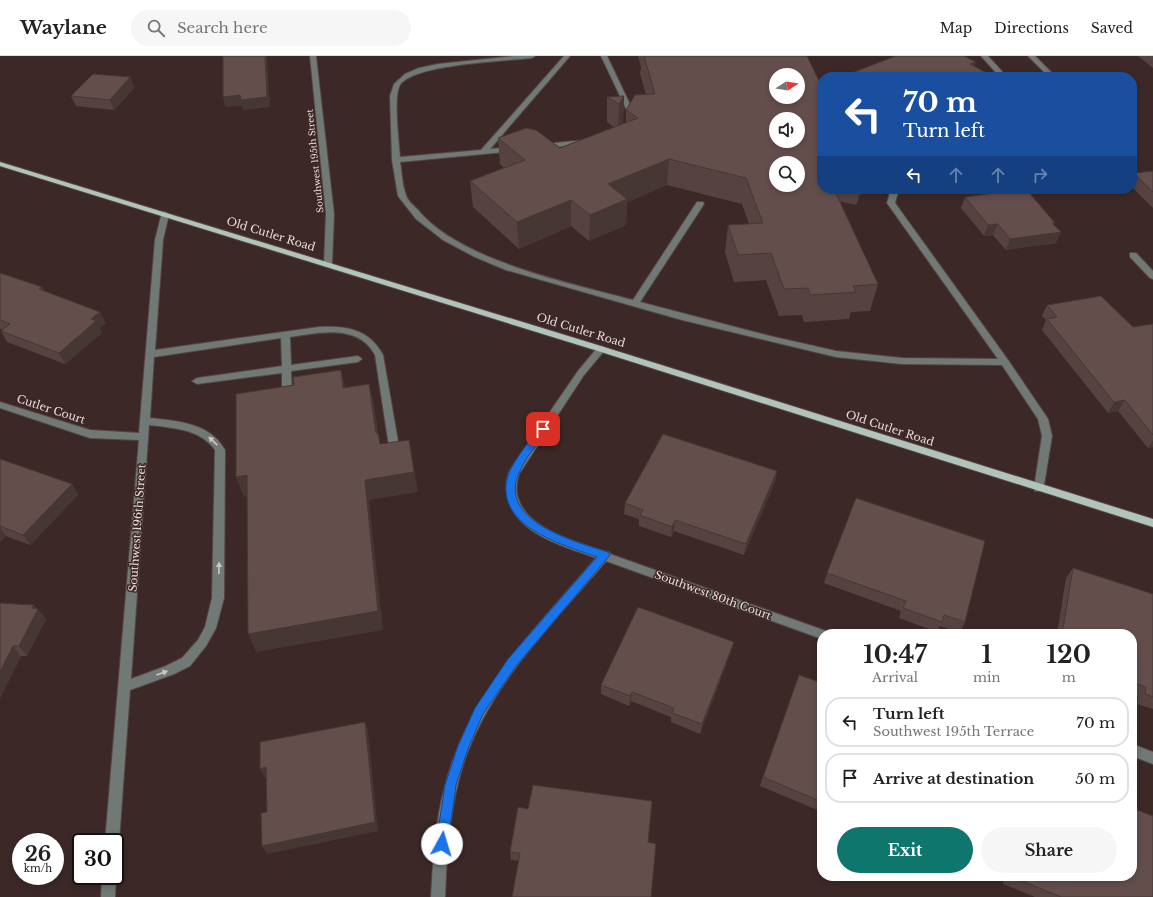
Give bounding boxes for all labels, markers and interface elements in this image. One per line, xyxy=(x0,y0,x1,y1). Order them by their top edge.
search box xyxy=(131,10,411,46)
text: Waylane xyxy=(20,16,107,39)
icon: search xyxy=(145,17,167,39)
text: Search here xyxy=(177,18,268,37)
text: Map xyxy=(940,19,972,37)
text: Directions xyxy=(994,19,1069,37)
text: Saved xyxy=(1091,19,1133,37)
north arrow xyxy=(769,68,805,104)
map controls xyxy=(769,68,805,192)
text: 70 m xyxy=(903,85,977,120)
icon: left xyxy=(837,88,889,140)
street label: Southwest 195th Street xyxy=(304,108,325,213)
button: sound xyxy=(769,112,805,148)
text: Turn left xyxy=(903,120,985,142)
button: search xyxy=(769,156,805,192)
icon: left xyxy=(903,164,925,186)
icon: ahead xyxy=(945,164,967,186)
icon: ahead xyxy=(987,164,1009,186)
icon: right xyxy=(1029,164,1051,186)
street label: Old Cutler Road xyxy=(225,214,318,254)
street label: Old Cutler Road xyxy=(535,310,628,350)
street label: Cutler Court xyxy=(15,391,88,427)
street label: Old Cutler Road xyxy=(844,407,936,449)
pin xyxy=(526,412,560,446)
icon: arrive xyxy=(532,418,554,440)
one-way arrow xyxy=(208,436,218,446)
street label: Southwest 196th Street xyxy=(126,463,149,592)
one-way arrow xyxy=(215,562,222,574)
street label: Southwest 80th Court xyxy=(653,567,774,623)
text: 10:47 xyxy=(863,640,927,669)
text: 1 xyxy=(982,640,992,669)
text: 120 xyxy=(1047,640,1091,669)
text: Arrival xyxy=(872,669,918,686)
text: min xyxy=(973,669,1000,686)
text: m xyxy=(1062,669,1076,686)
one-way arrow xyxy=(156,670,168,676)
text: Turn left xyxy=(873,704,944,723)
icon: left xyxy=(839,711,861,733)
text: 70 m xyxy=(1076,713,1115,732)
text: Southwest 195th Terrace xyxy=(873,723,1034,740)
icon: arrive xyxy=(839,767,861,789)
text: Arrive at destination xyxy=(873,769,1034,788)
text: 50 m xyxy=(1075,769,1115,788)
position arrow xyxy=(421,823,463,865)
button: Exit xyxy=(837,827,973,873)
button: Share xyxy=(981,827,1117,873)
speed limit sign: 30 xyxy=(72,833,124,885)
text: 26 xyxy=(25,842,51,866)
text: km/h xyxy=(24,862,52,875)

